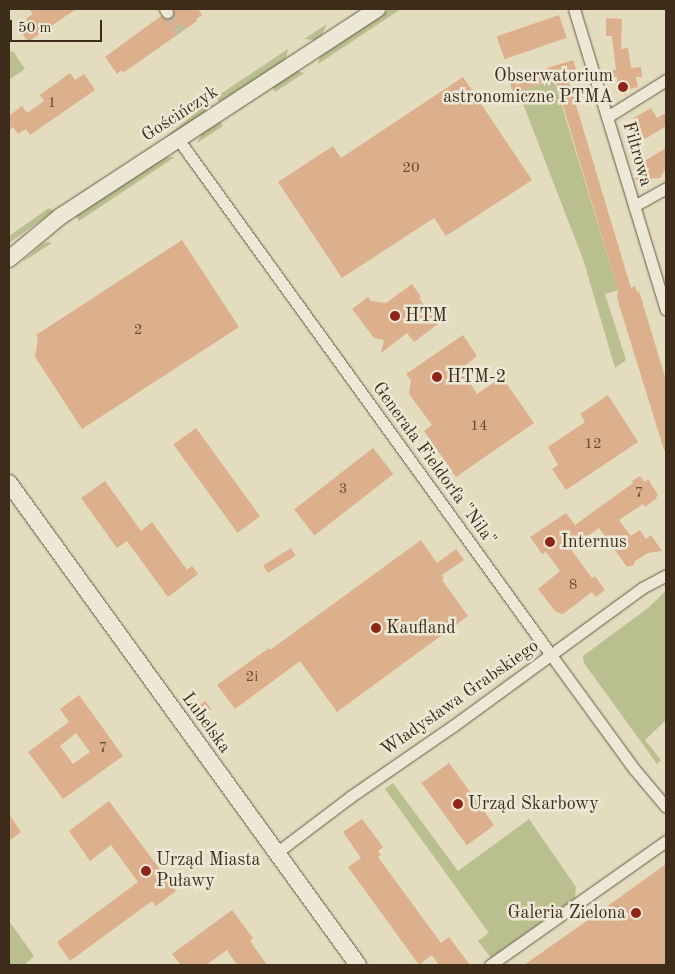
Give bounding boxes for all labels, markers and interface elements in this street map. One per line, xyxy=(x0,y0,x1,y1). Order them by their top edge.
scale bar xyxy=(12,10,105,42)
text: 50 m xyxy=(18,21,52,36)
place label: Obserwatorium astronomiczne PTMA xyxy=(443,66,613,108)
street label: Gościńczyk xyxy=(138,81,222,147)
marker: Obserwatorium astronomiczne PTMA xyxy=(617,81,629,93)
house number: 1 xyxy=(48,95,56,113)
street label: Filtrowa xyxy=(617,119,657,189)
house number: 20 xyxy=(402,160,420,178)
place label: HTM xyxy=(405,305,447,327)
marker: HTM xyxy=(389,310,401,322)
house number: 2 xyxy=(134,322,142,340)
place label: HTM-2 xyxy=(447,366,506,388)
marker: HTM-2 xyxy=(431,371,443,383)
street label: Generała Fieldorfa "Nila" xyxy=(367,378,501,550)
house number: 14 xyxy=(470,418,488,436)
house number: 12 xyxy=(584,436,602,454)
house number: 3 xyxy=(339,481,347,499)
house number: 7 xyxy=(635,485,643,503)
place label: Internus xyxy=(561,531,627,553)
marker: Internus xyxy=(543,535,557,549)
house number: 8 xyxy=(569,577,577,595)
place label: Kaufland xyxy=(386,617,456,639)
marker: Kaufland xyxy=(370,622,382,634)
street label: Władysława Grabskiego xyxy=(377,635,543,761)
house number: 2i xyxy=(246,669,258,687)
street label: Lubelska xyxy=(177,688,235,758)
house number: 7 xyxy=(99,740,107,758)
place label: Urząd Skarbowy xyxy=(468,793,599,815)
marker: Urząd Skarbowy xyxy=(452,798,464,810)
place label: Urząd Miasta Puławy xyxy=(156,850,261,892)
marker: Urząd Miasta Puławy xyxy=(140,865,152,877)
place label: Galeria Zielona xyxy=(508,902,626,924)
marker: Galeria Zielona xyxy=(630,907,642,919)

